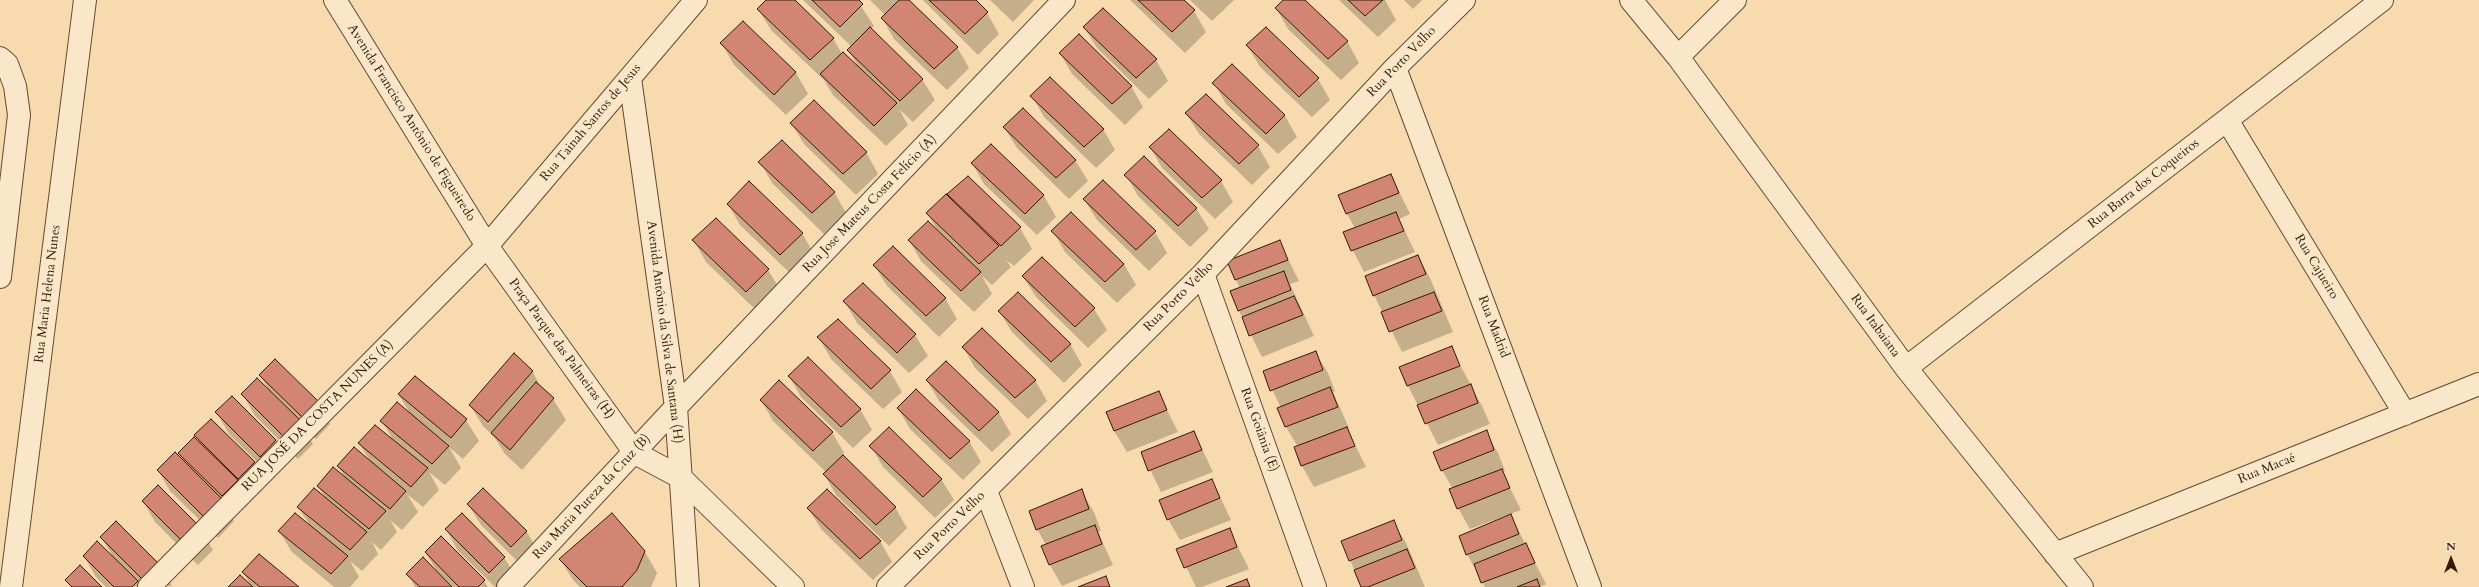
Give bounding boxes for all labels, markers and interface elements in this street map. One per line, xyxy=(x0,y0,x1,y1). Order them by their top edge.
street label: Avenida Francisco Antônio de Figueiredo xyxy=(344,22,478,224)
street label: Rua Porto Velho xyxy=(1364,23,1440,101)
street label: Rua Tainah Santos de Jesus xyxy=(537,61,645,185)
street label: Rua Jose Mateus Costa Felício (A) xyxy=(800,132,940,276)
street label: Rua Barra dos Coqueiros xyxy=(2085,136,2203,232)
street label: Avenida Antônio da Silva de Santana (H) xyxy=(643,220,685,444)
street label: Rua Maria Helena Nunes xyxy=(32,224,64,364)
street label: Rua Cajueiro xyxy=(2291,232,2341,302)
street label: Rua Porto Velho xyxy=(1141,259,1217,335)
street label: Praça Parque das Palmeiras (H) xyxy=(505,276,617,422)
street label: Rua Itabaiana xyxy=(1847,291,1903,361)
street label: Rua Madrid xyxy=(1474,294,1512,360)
street label: RUA JOSÉ DA COSTA NUNES (A) xyxy=(239,337,397,495)
street label: Rua Goiânia (E) xyxy=(1237,386,1281,474)
street label: Rua Maria Pureza da Cruz (B) xyxy=(530,431,654,563)
street label: Rua Macaé xyxy=(2236,450,2298,488)
street label: Rua Porto Velho xyxy=(911,488,989,564)
north arrow xyxy=(2431,539,2471,579)
text: N xyxy=(2446,539,2456,554)

